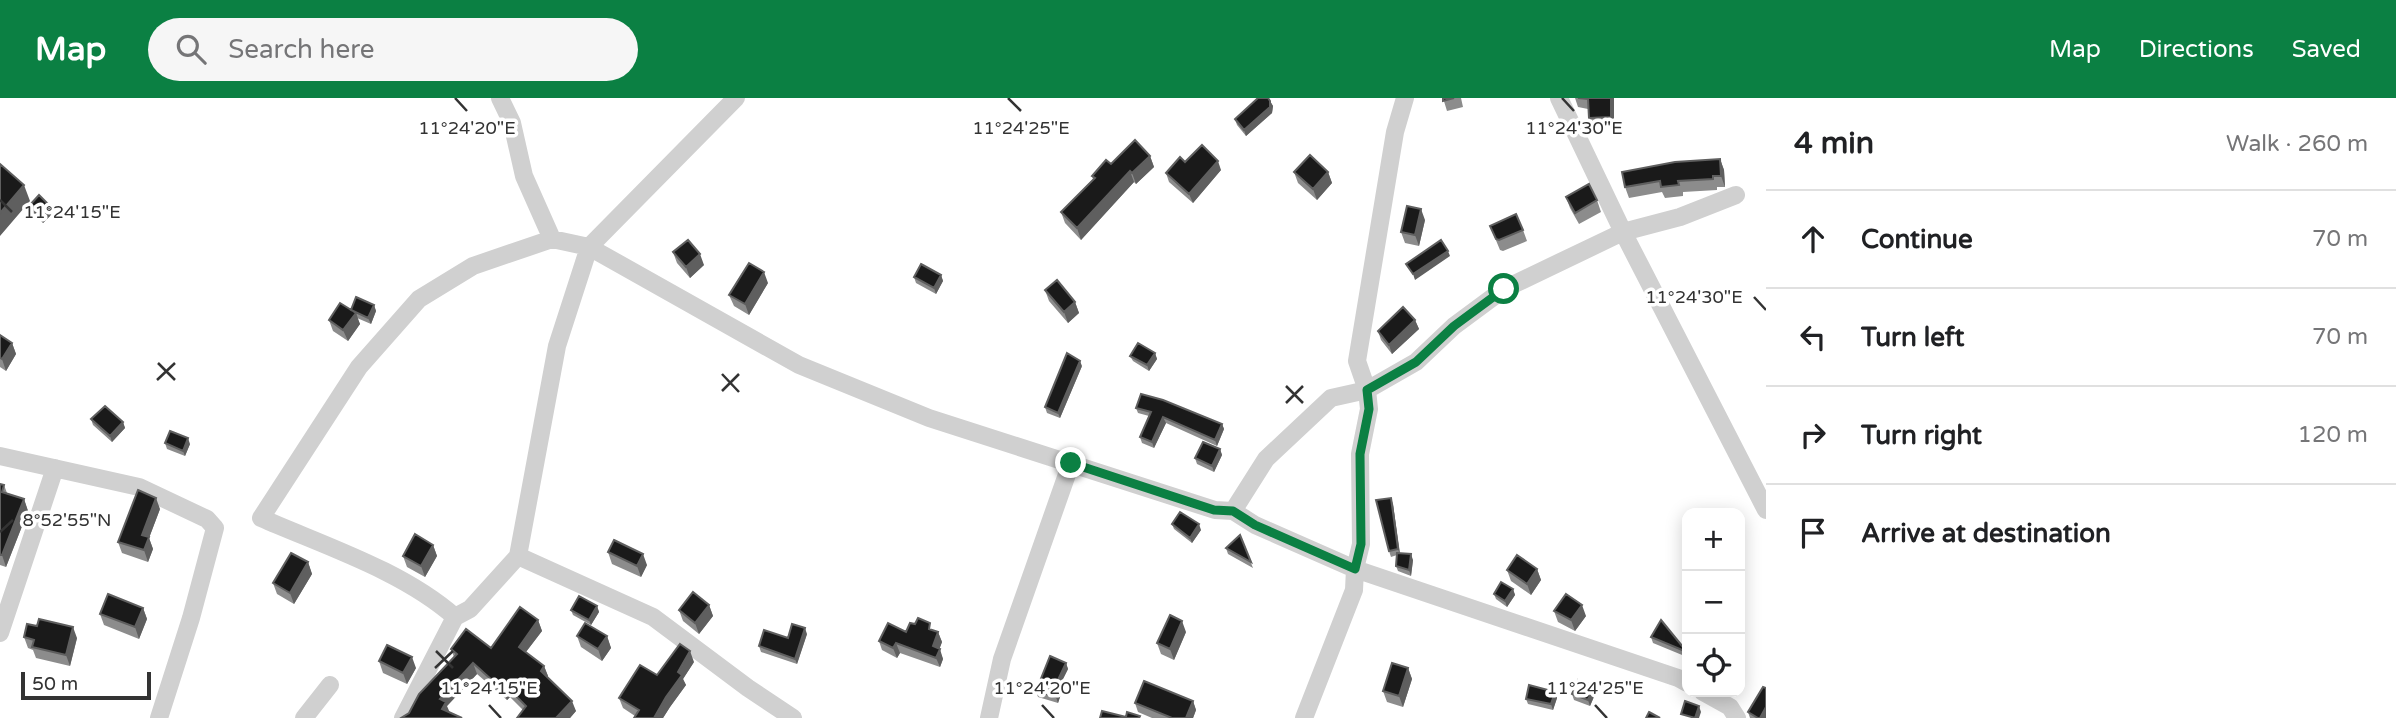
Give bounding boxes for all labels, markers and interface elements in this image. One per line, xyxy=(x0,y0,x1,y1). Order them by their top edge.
search box xyxy=(148,18,638,81)
text: Map xyxy=(35,30,106,69)
icon: search xyxy=(172,30,210,68)
text: Search here xyxy=(228,34,374,65)
text: Map xyxy=(2049,35,2101,64)
text: Directions xyxy=(2139,35,2254,64)
text: Saved xyxy=(2292,35,2361,64)
text: 11°24'20"E xyxy=(418,117,516,139)
text: 11°24'25"E xyxy=(972,117,1070,139)
text: 11°24'30"E xyxy=(1525,117,1623,139)
text: 4 min xyxy=(1794,125,1874,162)
text: Walk · 260 m xyxy=(2226,130,2368,158)
text: 11°24'15"E xyxy=(23,201,121,223)
icon: ahead xyxy=(1794,220,1832,258)
text: Continue xyxy=(1861,224,1973,255)
text: 70 m xyxy=(2312,225,2368,253)
route start xyxy=(1488,273,1519,304)
text: 11°24'30"E xyxy=(1645,286,1743,308)
icon: left xyxy=(1794,318,1832,356)
text: Turn left xyxy=(1861,322,1964,353)
text: 70 m xyxy=(2312,323,2368,351)
icon: right xyxy=(1794,416,1832,454)
text: Turn right xyxy=(1861,420,1982,451)
text: 120 m xyxy=(2298,421,2368,449)
route end xyxy=(1055,447,1086,478)
map controls xyxy=(1682,508,1745,697)
button: + xyxy=(1682,508,1745,571)
text: 8°52'55"N xyxy=(22,509,112,531)
icon: arrive xyxy=(1794,514,1832,552)
text: Arrive at destination xyxy=(1861,518,2111,549)
button: − xyxy=(1682,571,1745,634)
button: locate xyxy=(1682,634,1745,697)
scale bar xyxy=(21,669,150,701)
text: 50 m xyxy=(32,673,78,695)
text: 11°24'15"E xyxy=(440,677,538,699)
text: 11°24'20"E xyxy=(993,677,1091,699)
text: 11°24'25"E xyxy=(1546,677,1644,699)

